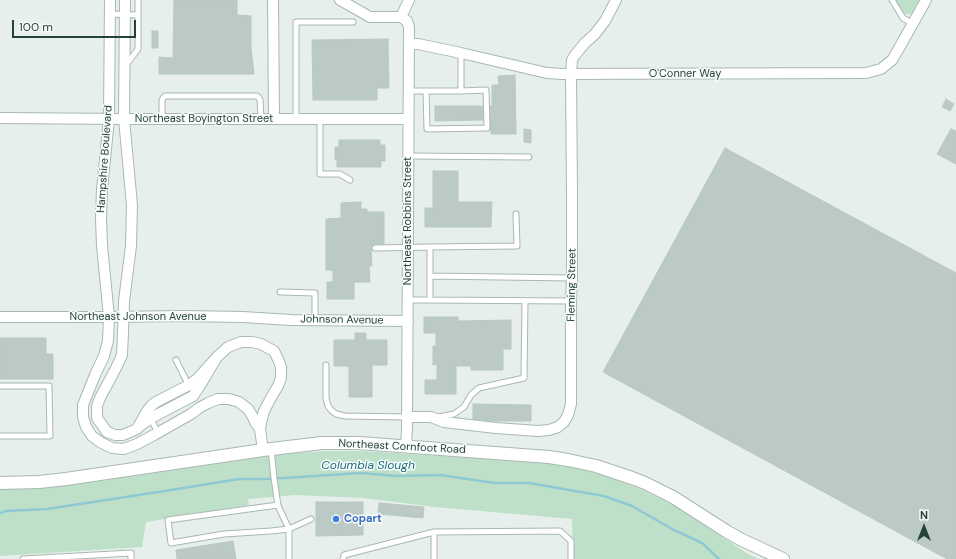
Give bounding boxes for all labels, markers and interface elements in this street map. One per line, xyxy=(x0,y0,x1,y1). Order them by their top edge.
scale bar xyxy=(14,12,138,38)
text: 100 m xyxy=(19,19,53,35)
street label: O'Conner Way xyxy=(649,67,721,81)
street label: Hampshire Boulevard xyxy=(95,105,115,213)
street label: Northeast Boyington Street xyxy=(135,112,273,126)
street label: Northeast Robbins Street xyxy=(401,157,415,285)
street label: Fleming Street xyxy=(565,248,579,322)
street label: Northeast Johnson Avenue xyxy=(70,310,206,324)
street label: Johnson Avenue xyxy=(300,313,384,327)
street label: Northeast Cornfoot Road xyxy=(338,437,466,457)
water label: Columbia Slough xyxy=(321,459,415,473)
north arrow xyxy=(904,507,944,547)
text: N xyxy=(920,508,928,522)
place label: Copart xyxy=(344,512,382,526)
marker: Copart xyxy=(331,514,341,524)

